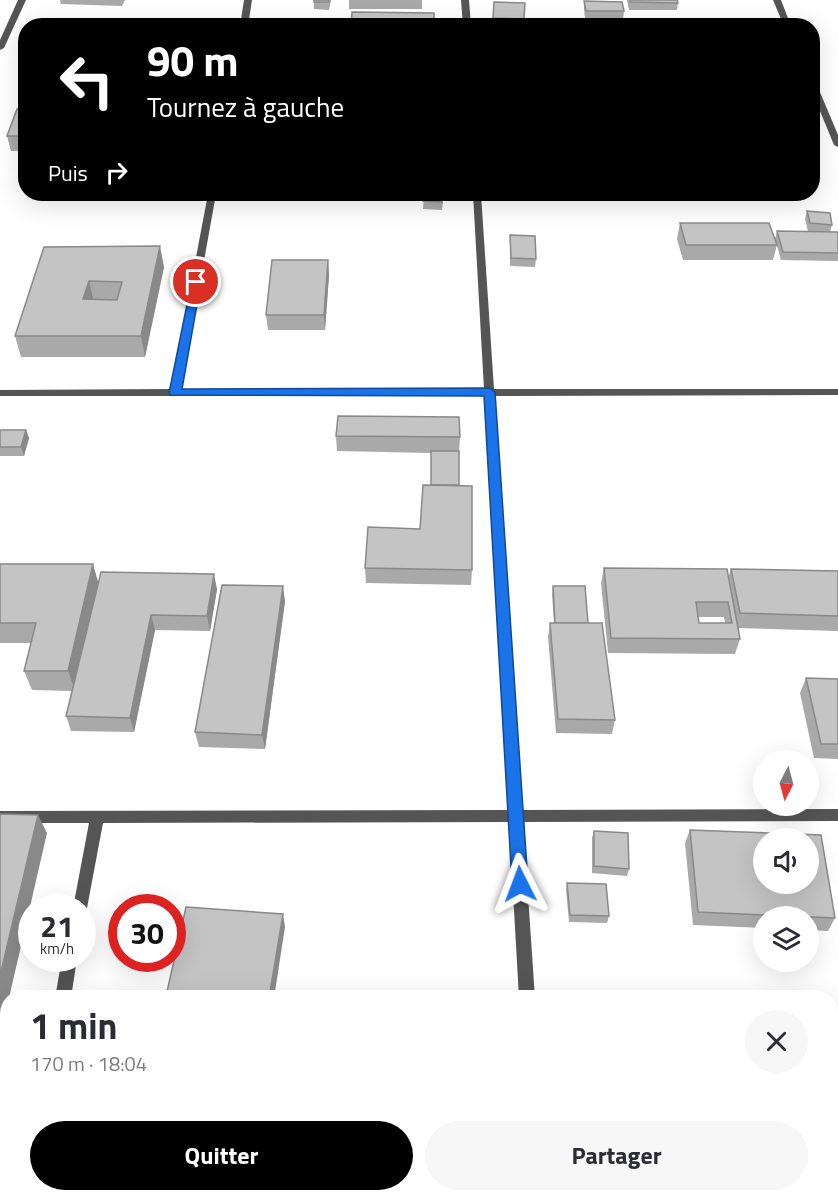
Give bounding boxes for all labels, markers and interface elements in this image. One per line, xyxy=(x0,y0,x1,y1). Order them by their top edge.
text: 90 m xyxy=(147,28,239,92)
icon: left xyxy=(48,42,126,120)
text: Tournez à gauche xyxy=(147,86,344,127)
text: Puis xyxy=(48,156,88,190)
icon: right xyxy=(100,156,133,189)
pin xyxy=(170,256,221,307)
icon: arrive xyxy=(179,265,212,298)
north arrow xyxy=(753,750,819,816)
map controls xyxy=(753,750,819,972)
button: sound xyxy=(753,828,819,894)
position arrow xyxy=(488,852,552,916)
speed limit sign: 30 xyxy=(108,894,186,972)
text: 21 xyxy=(40,903,74,949)
button: layers xyxy=(753,906,819,972)
text: km/h xyxy=(40,937,74,960)
text: 1 min xyxy=(30,998,117,1053)
button: close xyxy=(745,1010,808,1073)
text: 170 m · 18:04 xyxy=(30,1048,147,1079)
button: Quitter xyxy=(30,1121,413,1190)
button: Partager xyxy=(425,1121,808,1190)

